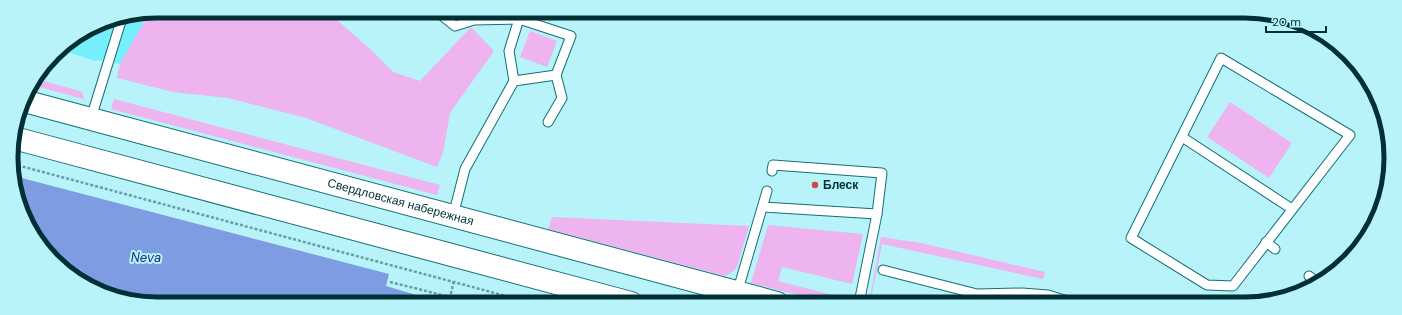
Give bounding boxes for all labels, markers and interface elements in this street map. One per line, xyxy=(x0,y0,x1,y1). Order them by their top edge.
scale bar xyxy=(1266,8,1326,34)
text: 20 m xyxy=(1272,14,1301,30)
street label: Свердловская набережная xyxy=(326,175,476,229)
place label: Блеск xyxy=(823,177,859,193)
marker: Блеск xyxy=(810,180,820,190)
water label: Neva xyxy=(131,249,161,266)

